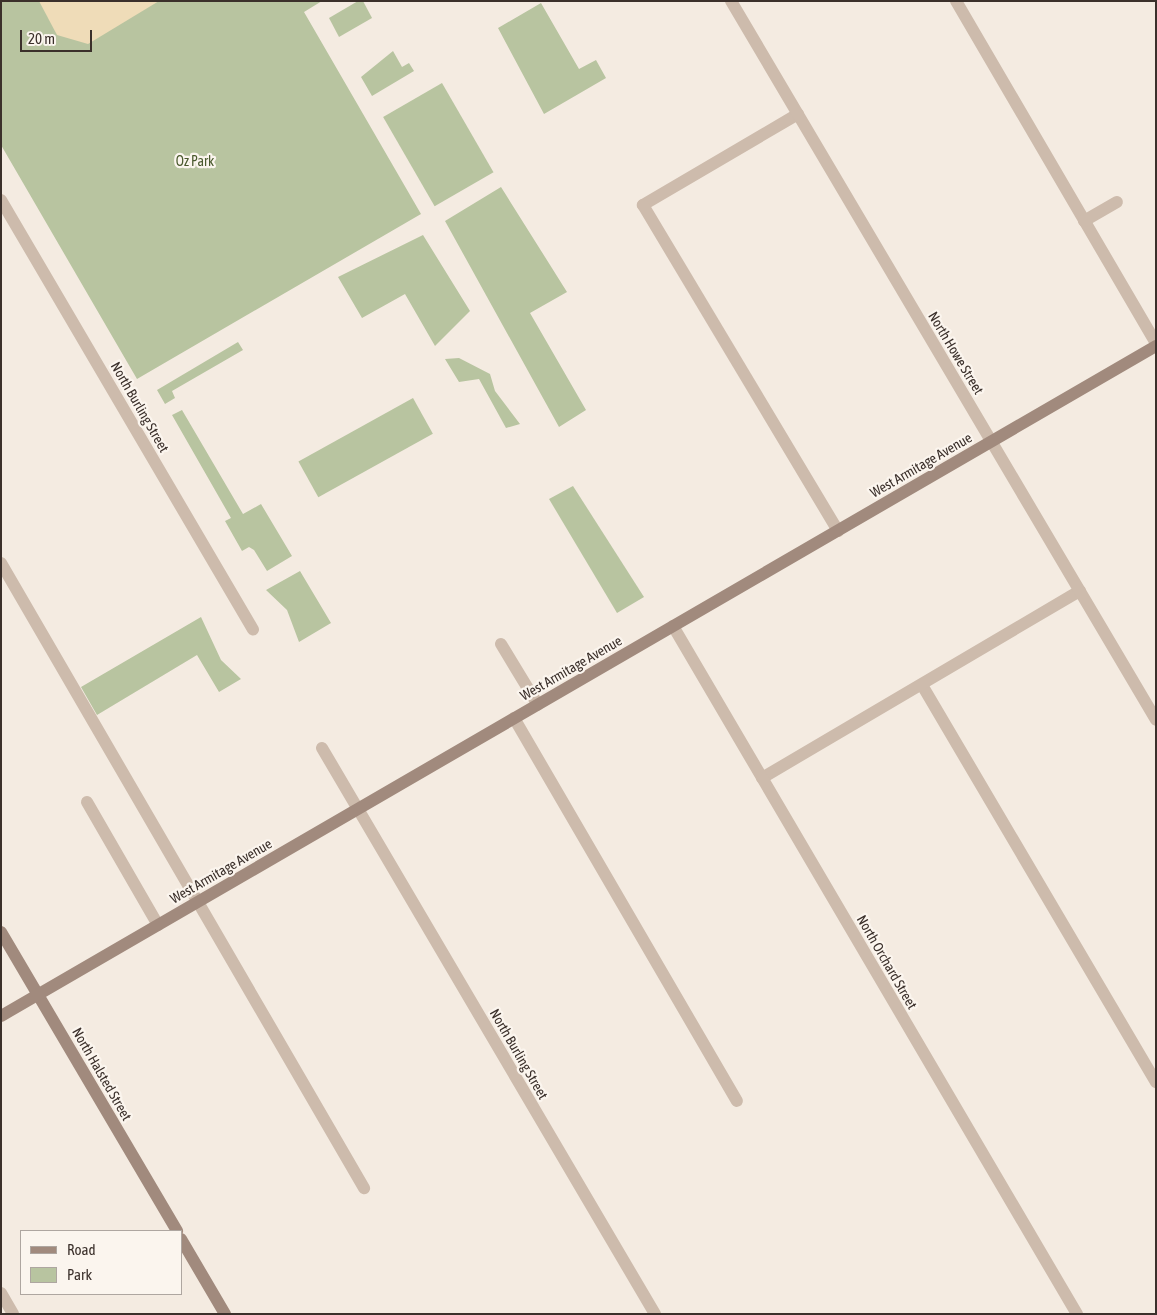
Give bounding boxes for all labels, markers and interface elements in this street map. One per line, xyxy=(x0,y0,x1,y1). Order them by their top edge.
scale bar xyxy=(22,20,95,52)
text: 20 m xyxy=(28,30,55,47)
park label: Oz Park xyxy=(176,153,214,169)
street label: North Howe Street xyxy=(925,309,987,397)
street label: North Burling Street xyxy=(107,359,173,455)
street label: West Armitage Avenue xyxy=(867,429,975,501)
street label: West Armitage Avenue xyxy=(517,632,625,704)
street label: West Armitage Avenue xyxy=(167,835,275,907)
street label: North Orchard Street xyxy=(853,912,921,1012)
street label: North Burling Street xyxy=(486,1006,552,1102)
street label: North Halsted Street xyxy=(69,1025,135,1123)
legend xyxy=(20,1230,182,1295)
text: Road xyxy=(67,1241,96,1258)
text: Park xyxy=(67,1266,92,1283)

